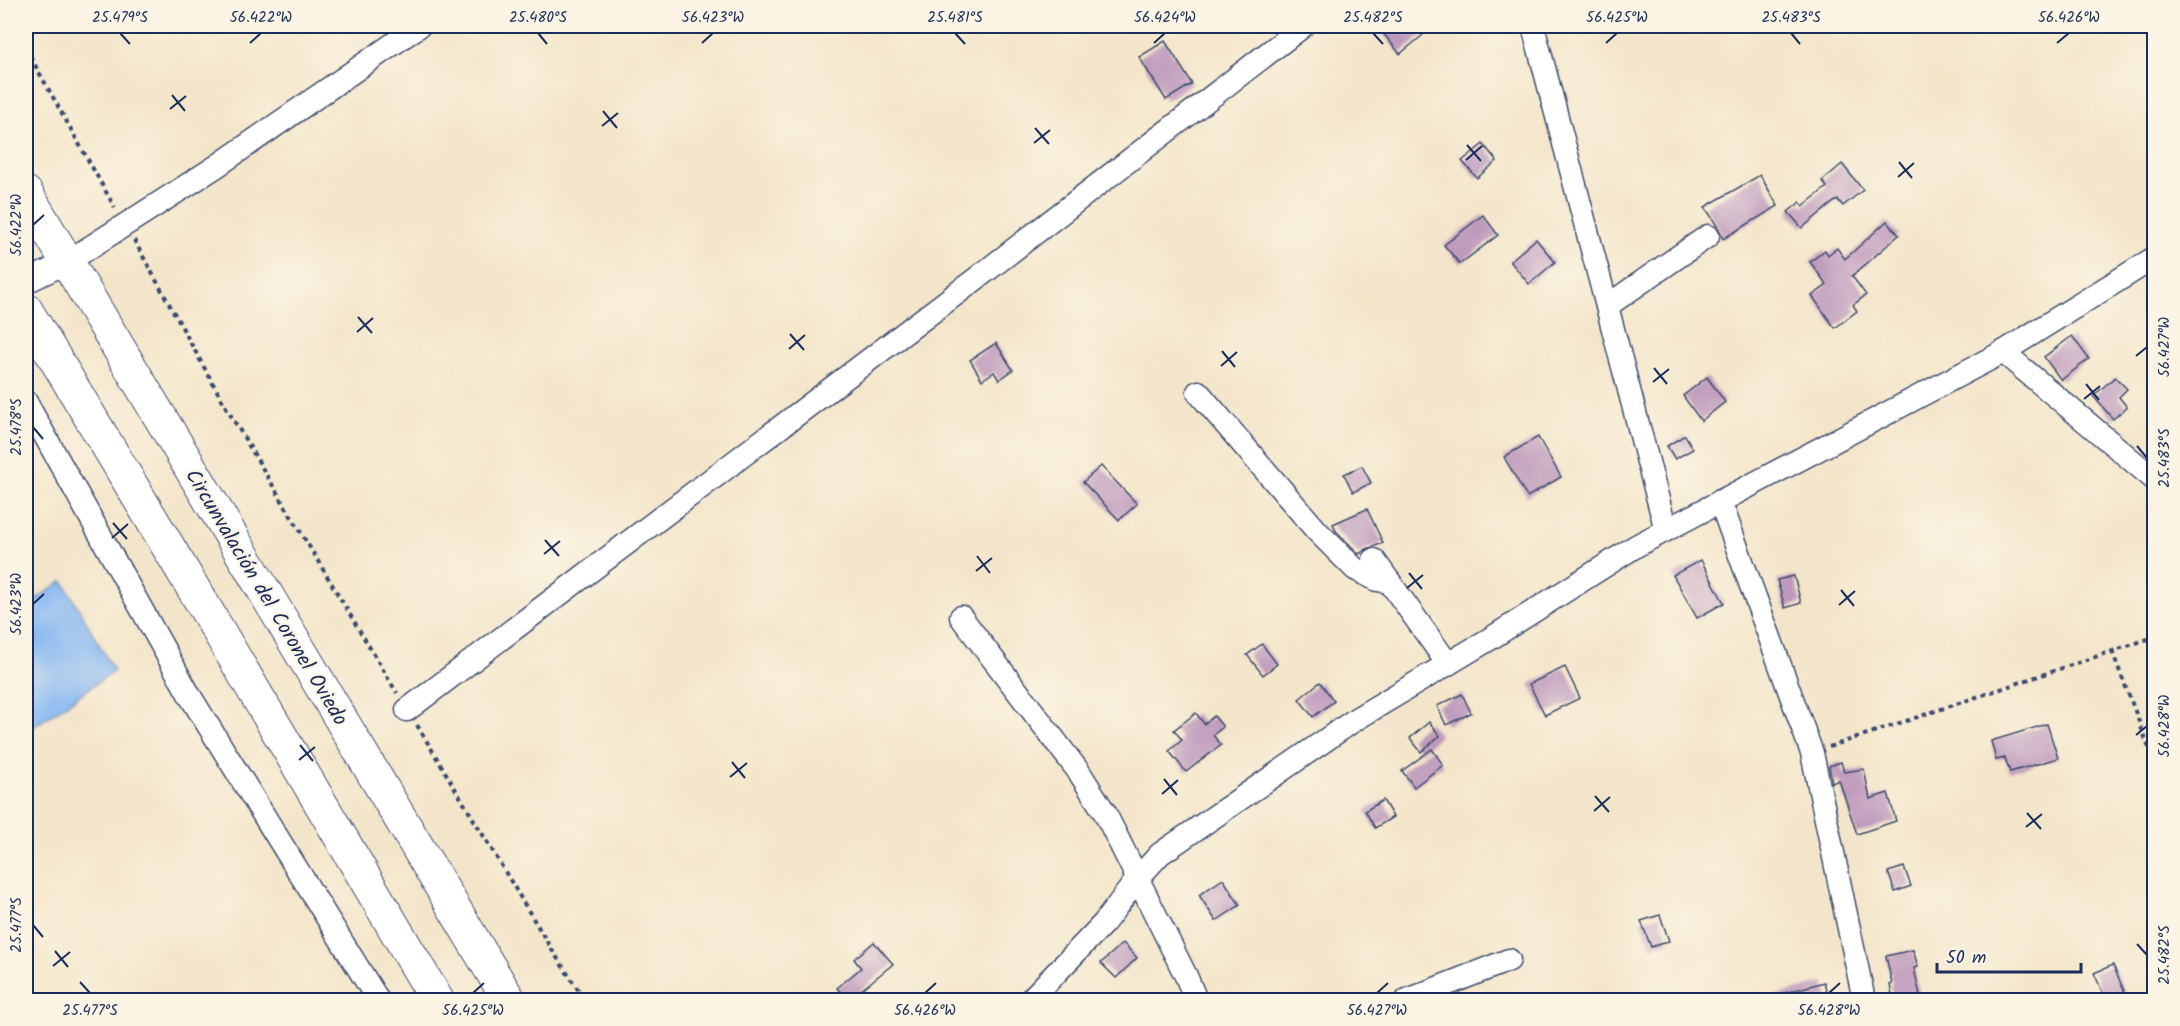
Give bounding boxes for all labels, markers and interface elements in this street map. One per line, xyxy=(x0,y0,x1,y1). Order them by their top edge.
text: 25.479°S xyxy=(92,6,148,30)
text: 56.422°W xyxy=(230,6,292,30)
text: 25.480°S xyxy=(509,6,567,30)
text: 56.423°W xyxy=(682,6,744,30)
text: 25.481°S xyxy=(927,6,983,30)
text: 56.424°W xyxy=(1134,6,1196,30)
text: 25.482°S xyxy=(1343,6,1403,30)
text: 56.425°W xyxy=(1586,6,1648,30)
text: 25.483°S xyxy=(1761,6,1821,30)
text: 56.426°W xyxy=(2038,6,2100,30)
text: 56.422°W xyxy=(5,194,29,256)
text: 56.427°W xyxy=(2153,316,2177,377)
text: 25.478°S xyxy=(5,398,29,456)
text: 25.483°S xyxy=(2153,428,2177,488)
street label: Circunvalación del Coronel Oviedo xyxy=(176,463,356,733)
text: 56.423°W xyxy=(5,573,29,635)
text: 56.428°W xyxy=(2153,694,2177,757)
text: 25.477°S xyxy=(5,897,29,953)
text: 25.482°S xyxy=(2153,925,2177,985)
scale bar xyxy=(1937,936,2081,974)
text: 50 m xyxy=(1946,944,1986,973)
text: 25.477°S xyxy=(62,999,118,1023)
text: 56.425°W xyxy=(442,999,504,1023)
text: 56.426°W xyxy=(894,999,956,1023)
text: 56.427°W xyxy=(1347,999,1408,1023)
text: 56.428°W xyxy=(1798,999,1861,1023)

